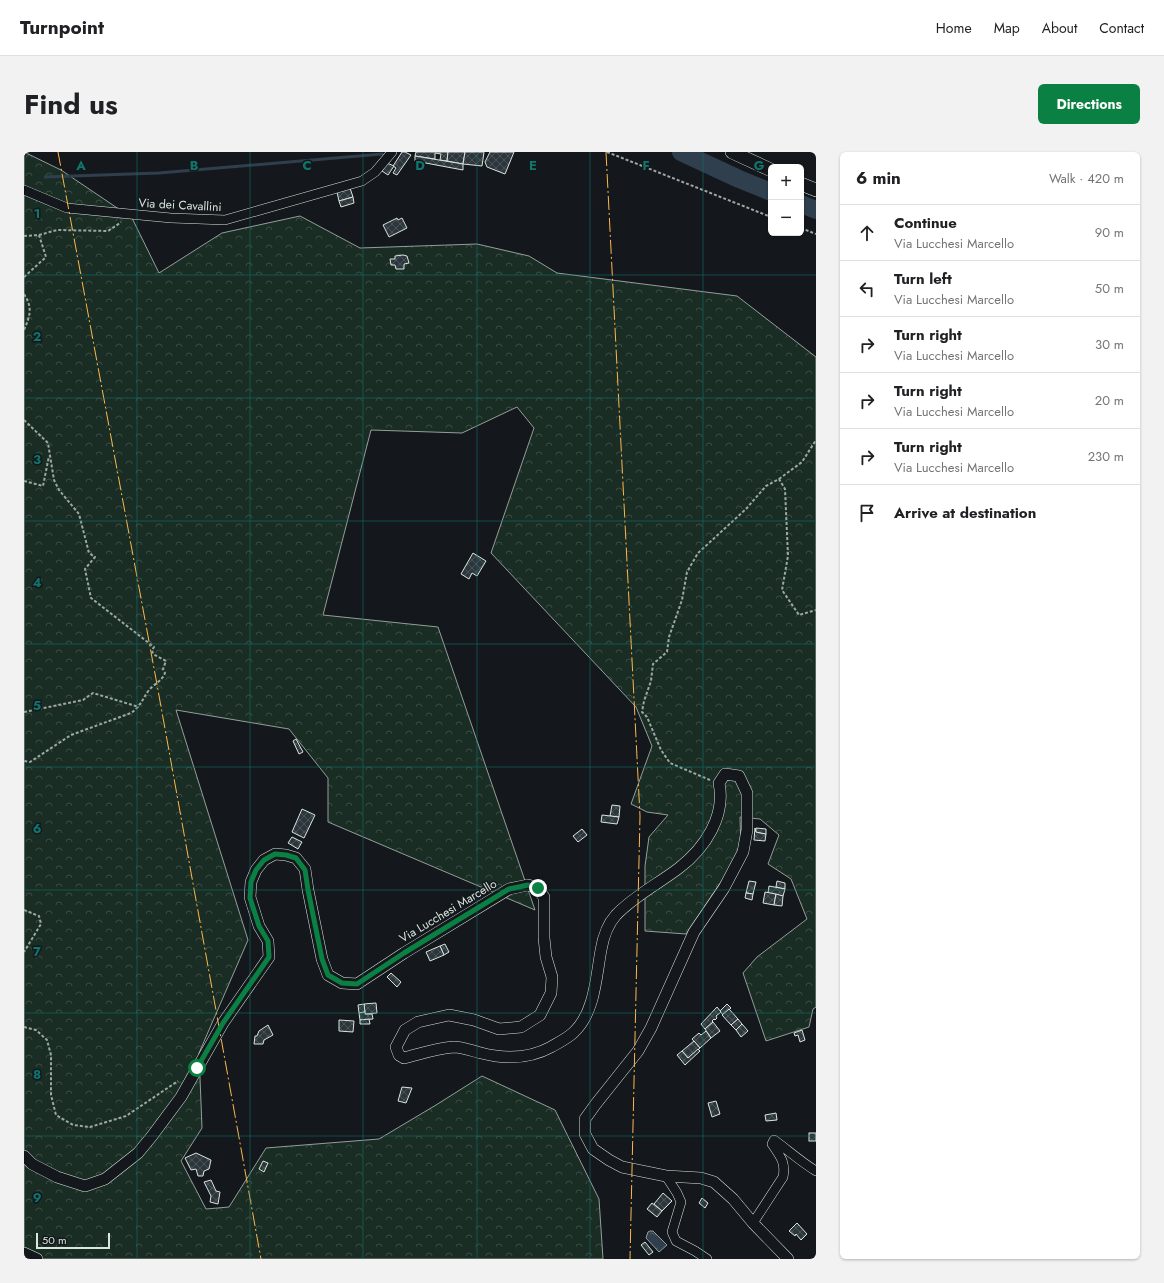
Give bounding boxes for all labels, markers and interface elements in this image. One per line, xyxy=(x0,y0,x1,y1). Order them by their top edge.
text: Turnpoint xyxy=(20,14,104,41)
text: Home xyxy=(936,18,972,38)
text: Map xyxy=(994,18,1020,38)
text: About xyxy=(1042,18,1077,38)
text: Contact xyxy=(1099,18,1144,38)
text: Find us xyxy=(24,84,118,125)
button: Directions xyxy=(1038,84,1140,124)
text: A xyxy=(75,156,86,175)
text: B xyxy=(190,156,199,175)
text: C xyxy=(302,156,312,175)
text: D xyxy=(415,156,425,175)
text: E xyxy=(529,156,537,175)
text: F xyxy=(642,156,650,175)
text: G xyxy=(754,156,765,175)
map controls xyxy=(768,164,804,236)
button: + xyxy=(768,164,804,200)
text: 6 min xyxy=(856,166,901,190)
text: Walk · 420 m xyxy=(1049,169,1124,188)
street label: Via dei Cavallini xyxy=(138,194,222,216)
button: − xyxy=(768,200,804,236)
text: 1 xyxy=(34,204,40,223)
text: Continue xyxy=(894,212,957,234)
icon: ahead xyxy=(856,222,878,244)
text: 90 m xyxy=(1095,223,1124,242)
text: Via Lucchesi Marcello xyxy=(894,234,1014,253)
text: Turn left xyxy=(894,268,952,290)
icon: left xyxy=(856,278,878,300)
text: 50 m xyxy=(1095,279,1124,298)
text: Via Lucchesi Marcello xyxy=(894,290,1014,309)
text: Turn right xyxy=(894,324,962,346)
text: 2 xyxy=(33,327,41,346)
icon: right xyxy=(856,334,878,356)
text: 30 m xyxy=(1095,335,1124,354)
text: Via Lucchesi Marcello xyxy=(894,346,1014,365)
text: Turn right xyxy=(894,380,962,402)
icon: right xyxy=(856,390,878,412)
text: 20 m xyxy=(1095,391,1124,410)
text: Via Lucchesi Marcello xyxy=(894,402,1014,421)
text: Turn right xyxy=(894,436,962,458)
icon: right xyxy=(856,446,878,468)
text: 230 m xyxy=(1088,447,1124,466)
text: 3 xyxy=(33,450,41,469)
text: Via Lucchesi Marcello xyxy=(894,458,1014,477)
icon: arrive xyxy=(856,502,878,524)
text: Arrive at destination xyxy=(894,502,1036,524)
text: 4 xyxy=(32,573,42,592)
text: 5 xyxy=(33,696,41,715)
text: 6 xyxy=(33,819,42,838)
street label: Via Lucchesi Marcello xyxy=(396,875,501,947)
route end xyxy=(529,879,547,897)
text: 7 xyxy=(33,942,41,961)
route start xyxy=(188,1059,206,1077)
text: 8 xyxy=(33,1065,41,1084)
text: 9 xyxy=(33,1188,42,1207)
scale bar xyxy=(36,1231,110,1250)
text: 50 m xyxy=(42,1232,67,1248)

